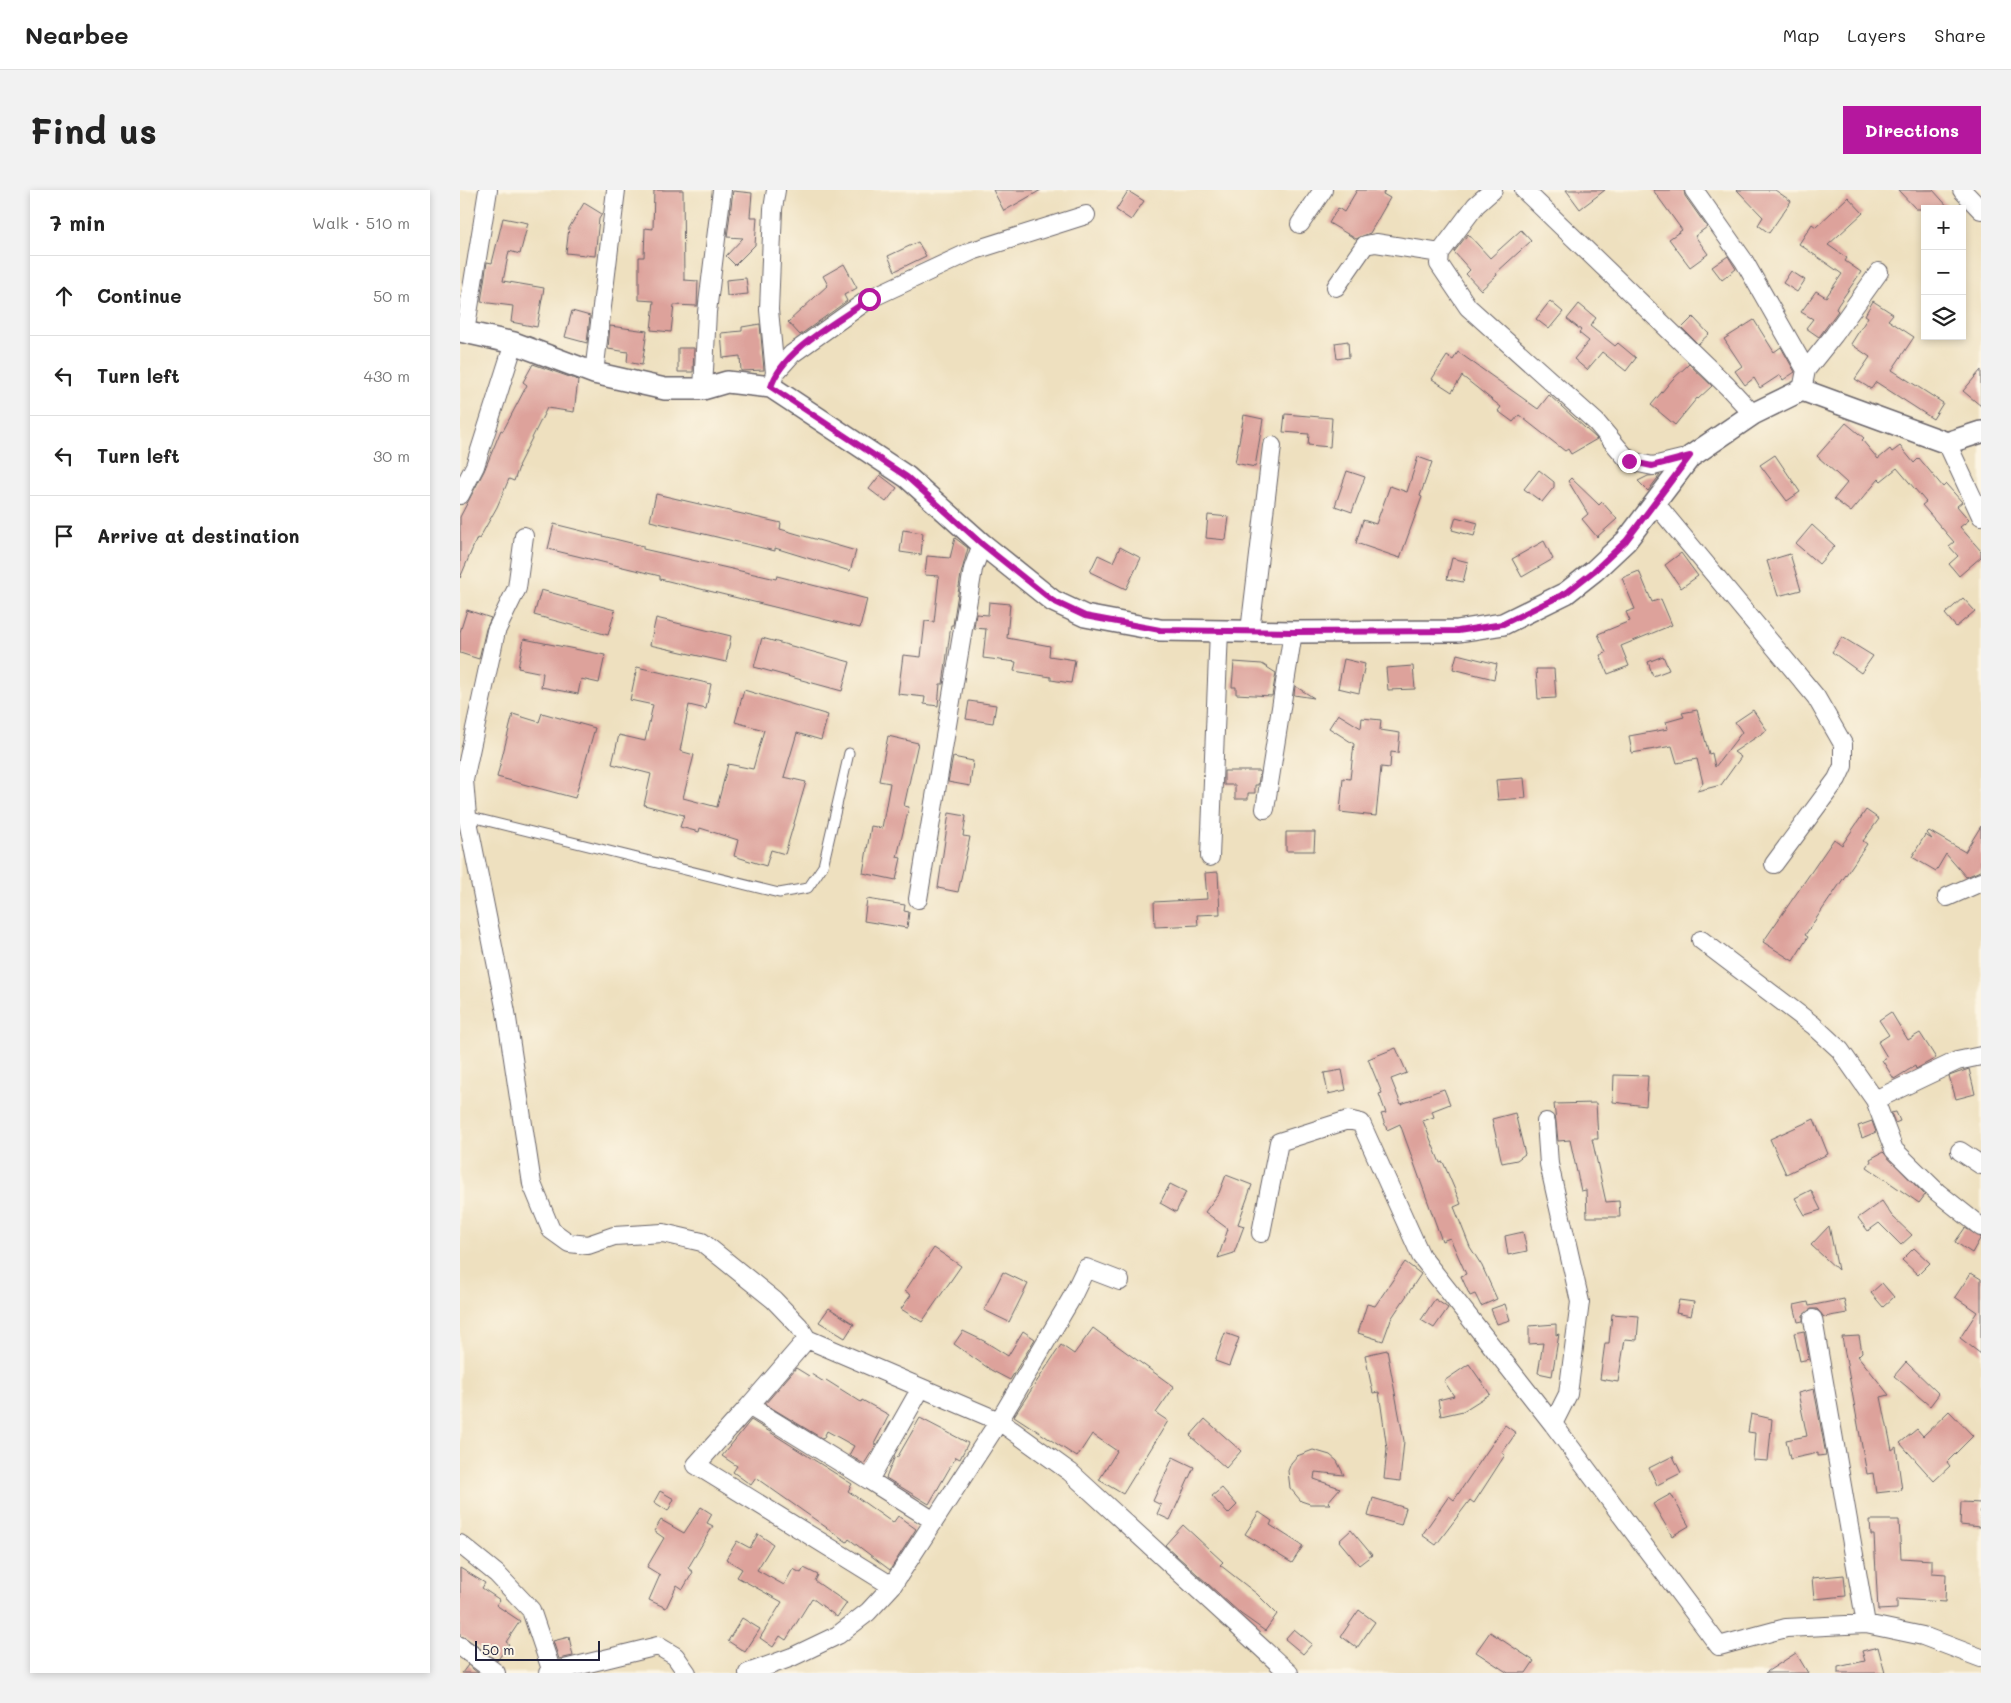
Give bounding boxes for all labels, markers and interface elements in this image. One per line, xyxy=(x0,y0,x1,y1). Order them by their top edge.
text: Nearbee xyxy=(25,19,129,50)
text: Map xyxy=(1783,23,1819,47)
text: Layers xyxy=(1847,23,1906,47)
text: Share xyxy=(1934,23,1986,47)
button: Directions xyxy=(1843,106,1981,154)
text: Find us xyxy=(30,107,157,153)
map controls xyxy=(1921,205,1966,340)
button: + xyxy=(1921,205,1966,250)
text: 7 min xyxy=(50,209,105,236)
text: Walk · 510 m xyxy=(312,212,410,233)
button: − xyxy=(1921,250,1966,295)
icon: ahead xyxy=(50,282,78,310)
text: Continue xyxy=(97,283,182,308)
text: 50 m xyxy=(373,285,410,306)
route start xyxy=(858,288,881,311)
button: layers xyxy=(1921,295,1966,340)
icon: left xyxy=(50,362,78,390)
text: Turn left xyxy=(97,363,180,388)
text: 430 m xyxy=(363,365,410,386)
icon: left xyxy=(50,442,78,470)
text: Turn left xyxy=(97,443,180,468)
text: 30 m xyxy=(373,445,410,466)
route end xyxy=(1618,450,1641,473)
icon: arrive xyxy=(50,522,78,550)
text: Arrive at destination xyxy=(97,523,300,548)
scale bar xyxy=(475,1638,600,1661)
text: 50 m xyxy=(482,1640,514,1659)

